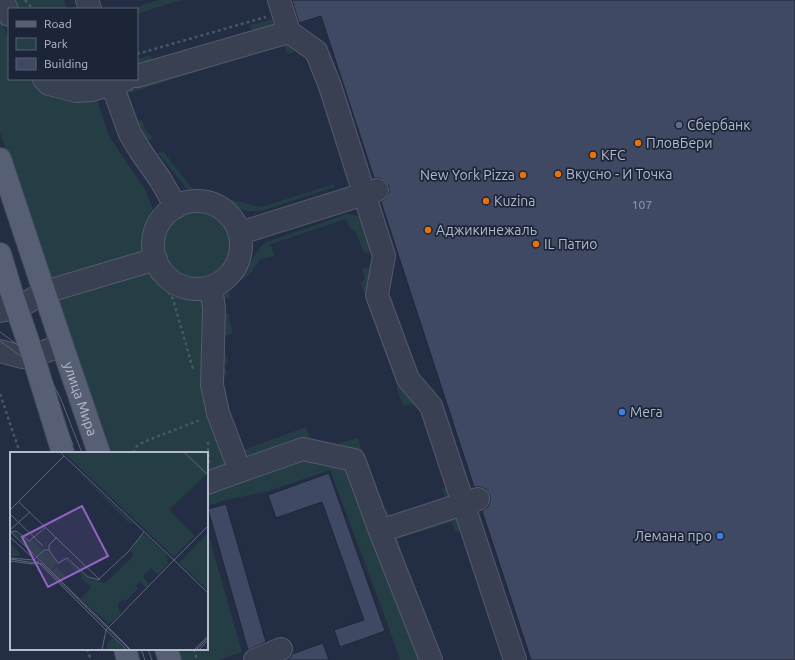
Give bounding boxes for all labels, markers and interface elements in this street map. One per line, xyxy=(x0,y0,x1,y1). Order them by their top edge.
legend xyxy=(8,8,138,80)
text: Road xyxy=(44,17,72,30)
text: Park xyxy=(44,37,68,50)
text: Building xyxy=(44,57,88,70)
place label: Сбербанк xyxy=(687,117,750,133)
marker: Сбербанк xyxy=(674,120,684,130)
place label: ПловБери xyxy=(646,135,713,151)
marker: ПловБери xyxy=(633,138,643,148)
place label: KFC xyxy=(601,147,626,163)
marker: KFC xyxy=(588,150,598,160)
place label: Вкусно - И Точка xyxy=(566,166,672,182)
place label: New York Pizza xyxy=(420,167,515,183)
marker: Вкусно - И Точка xyxy=(553,169,563,179)
marker: New York Pizza xyxy=(518,170,528,180)
place label: Kuzina xyxy=(494,193,536,209)
marker: Kuzina xyxy=(481,196,491,206)
house number: 107 xyxy=(632,198,652,211)
place label: Аджикинежаль xyxy=(436,222,537,238)
marker: Аджикинежаль xyxy=(423,225,433,235)
place label: IL Патио xyxy=(544,236,597,252)
marker: IL Патио xyxy=(531,239,541,249)
street label: улица Мира xyxy=(60,360,101,438)
place label: Мега xyxy=(630,404,663,420)
marker: Мега xyxy=(617,407,627,417)
inset map xyxy=(10,452,208,650)
place label: Лемана про xyxy=(634,528,712,544)
marker: Лемана про xyxy=(715,531,725,541)

